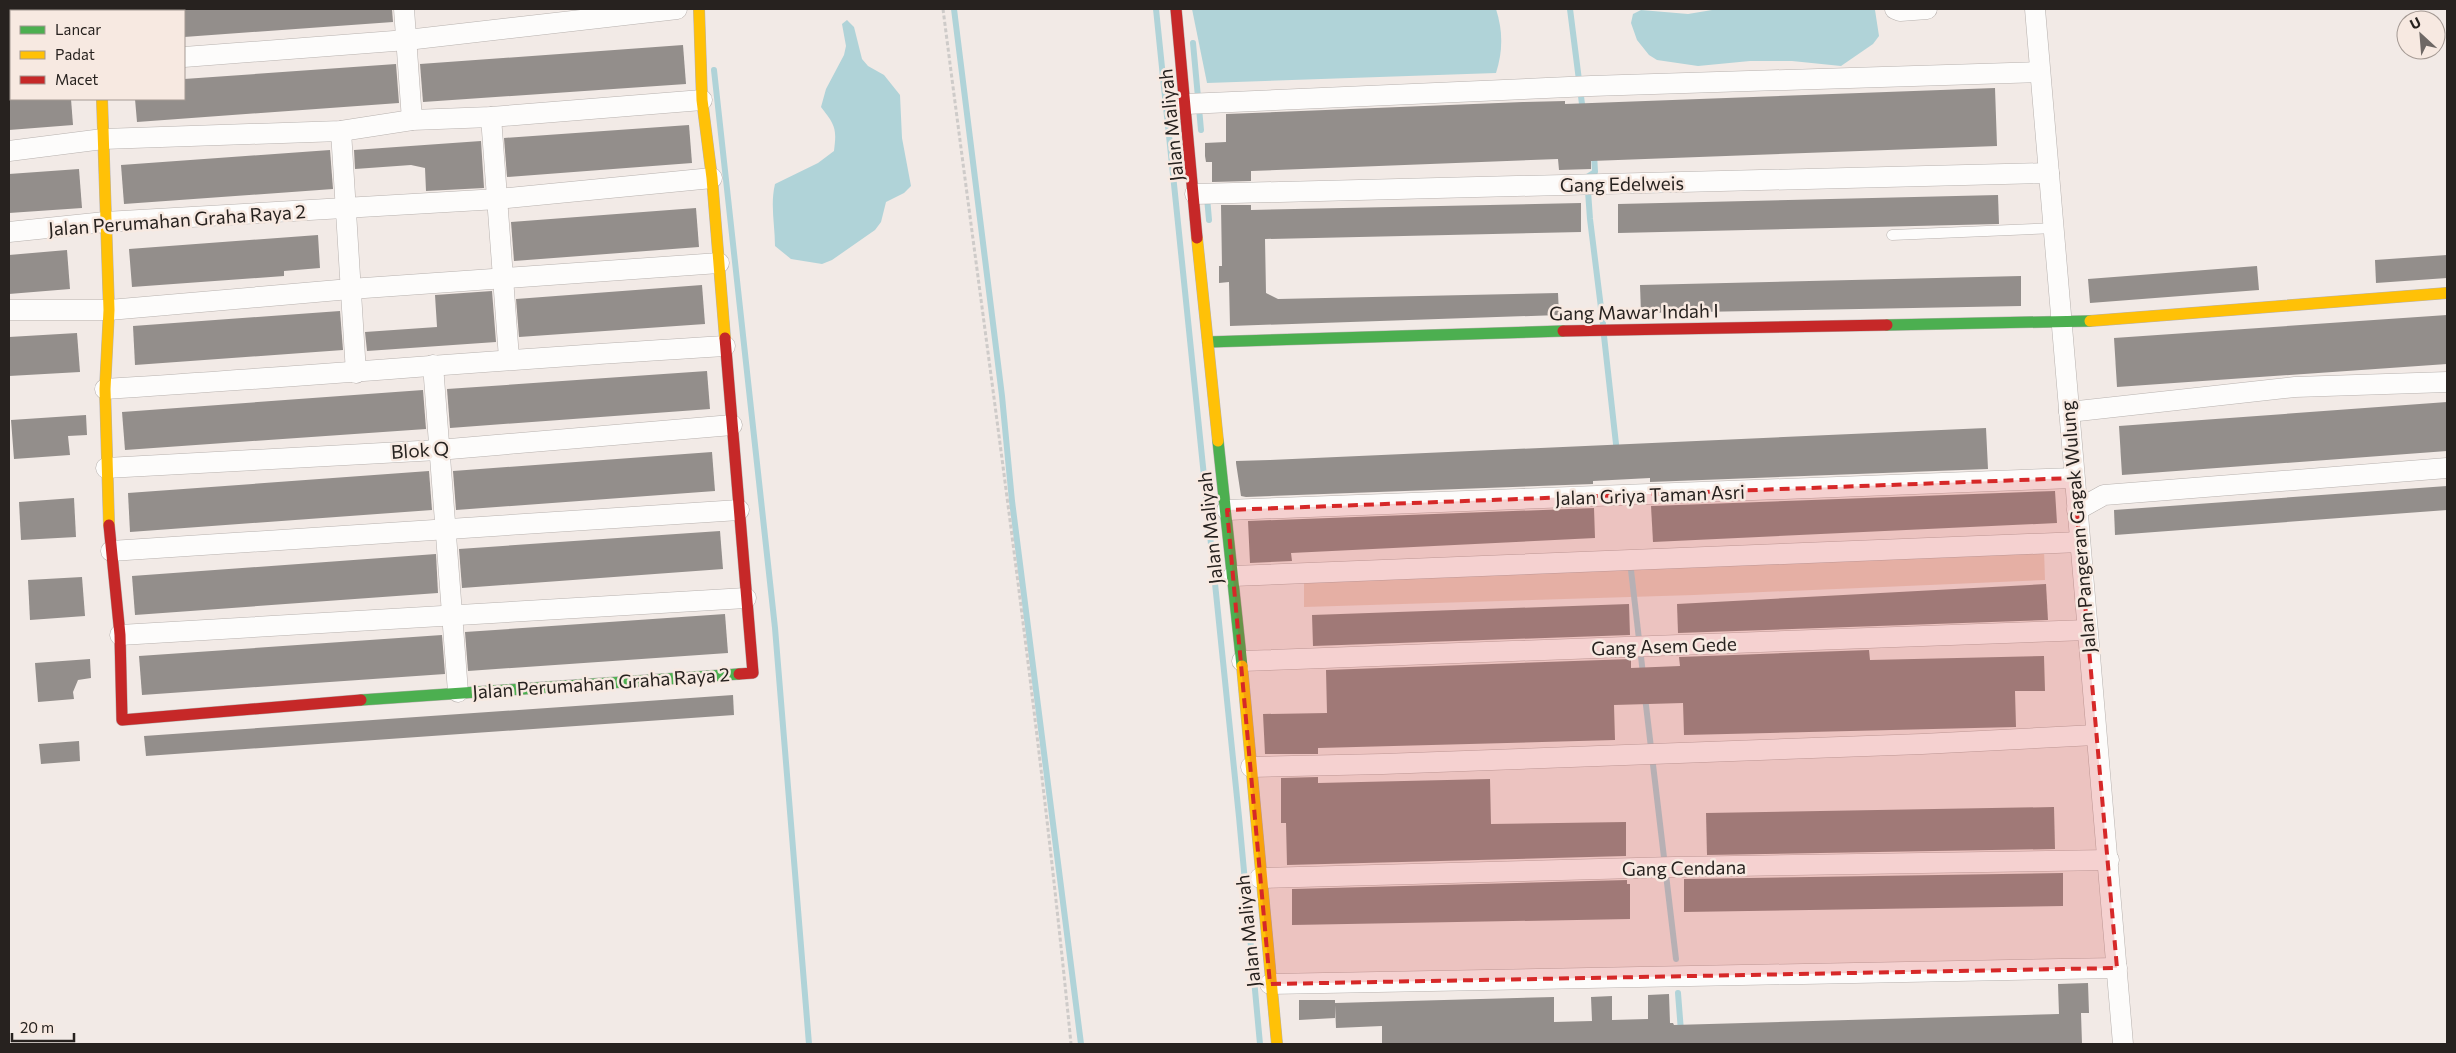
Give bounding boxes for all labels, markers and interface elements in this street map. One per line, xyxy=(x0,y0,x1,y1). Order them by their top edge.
legend xyxy=(10,10,185,100)
north arrow xyxy=(2396,10,2446,60)
text: U xyxy=(2407,13,2423,33)
text: Lancar xyxy=(55,20,101,38)
text: Padat xyxy=(55,45,95,63)
street label: Jalan Maliyah xyxy=(1153,68,1188,182)
text: Macet xyxy=(55,70,98,88)
street label: Gang Edelweis xyxy=(1560,171,1684,196)
street label: Jalan Perumahan Graha Raya 2 xyxy=(47,199,307,240)
street label: Gang Mawar Indah I xyxy=(1549,299,1719,324)
street label: Jalan Pangeran Gagak Wulung xyxy=(2055,400,2100,654)
street label: Blok Q xyxy=(390,436,450,463)
street label: Jalan Maliyah xyxy=(1192,471,1227,585)
street label: Jalan Griya Taman Asri xyxy=(1555,480,1745,509)
street label: Gang Asem Gede xyxy=(1591,631,1737,660)
street label: Jalan Perumahan Graha Raya 2 xyxy=(471,662,731,703)
street label: Gang Cendana xyxy=(1622,855,1746,880)
street label: Jalan Maliyah xyxy=(1230,874,1265,988)
scale bar xyxy=(12,1010,75,1042)
text: 20 m xyxy=(20,1018,54,1036)

